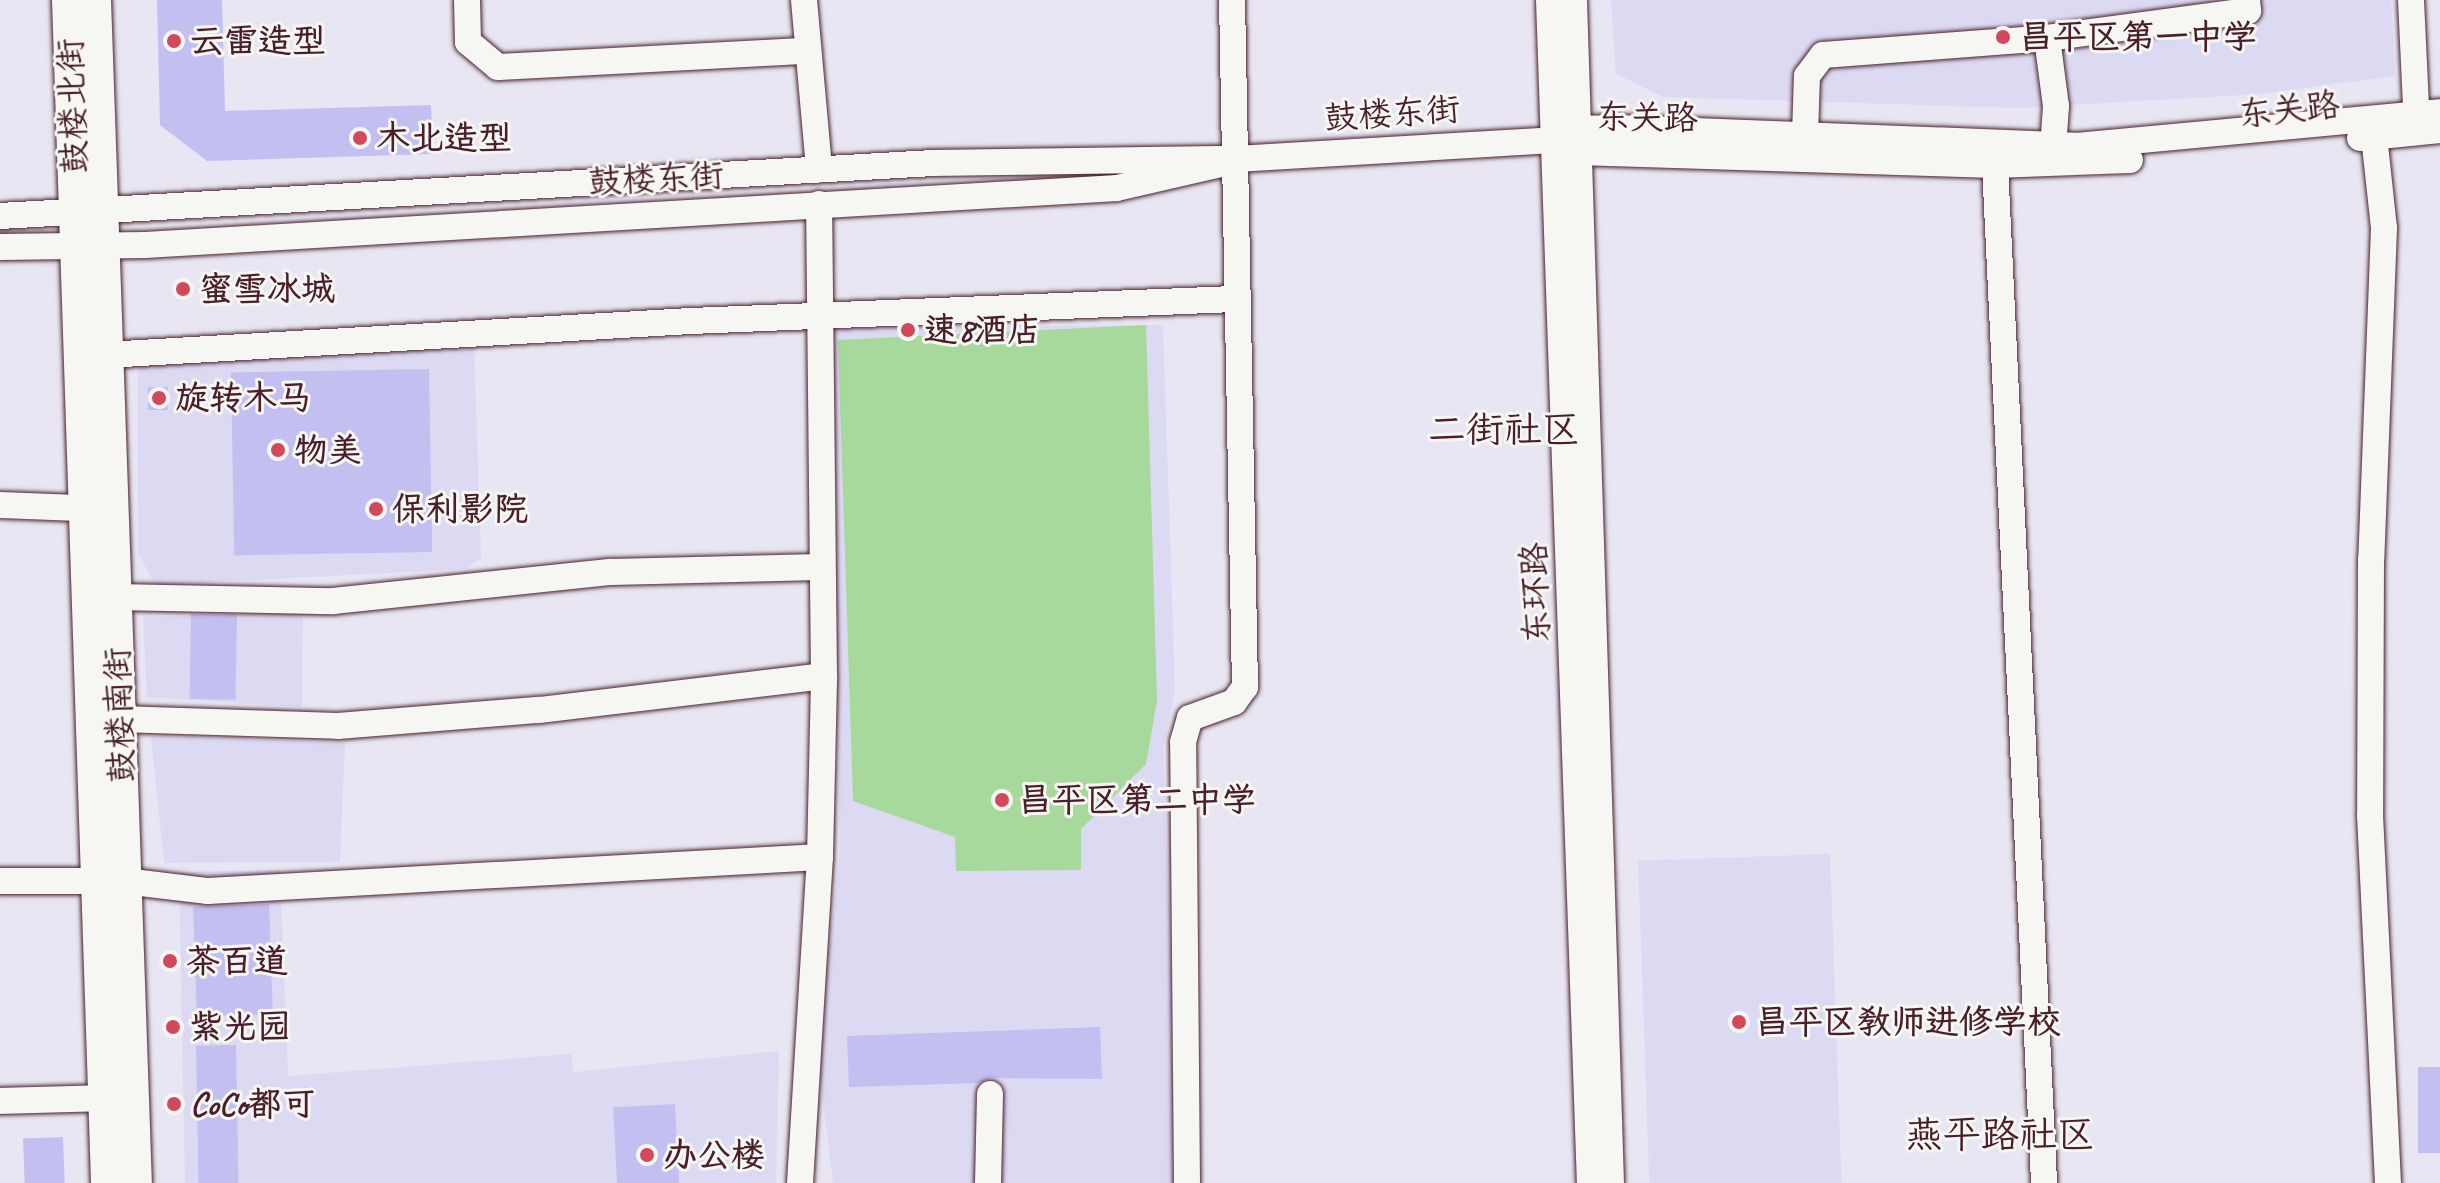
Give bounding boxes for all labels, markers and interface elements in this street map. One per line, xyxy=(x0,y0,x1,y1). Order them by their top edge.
place label: 昌平区第一中学 xyxy=(2019,17,2257,57)
place label: 云雷造型 xyxy=(190,21,326,61)
marker: 昌平区第一中学 xyxy=(1994,28,2012,46)
marker: 云雷造型 xyxy=(165,32,183,50)
street label: 鼓楼北街 xyxy=(49,37,95,175)
street label: 东关路 xyxy=(2236,83,2342,135)
street label: 鼓楼东街 xyxy=(1323,88,1461,138)
street label: 东关路 xyxy=(1596,96,1698,138)
place label: 木北造型 xyxy=(376,118,512,158)
marker: 木北造型 xyxy=(351,129,369,147)
street label: 鼓楼东街 xyxy=(587,154,725,202)
place label: 蜜雪冰城 xyxy=(199,269,335,309)
marker: 蜜雪冰城 xyxy=(174,280,192,298)
place label: 速8酒店 xyxy=(924,310,1041,350)
marker: 速8酒店 xyxy=(899,321,917,339)
place label: 旋转木马 xyxy=(175,378,311,418)
marker: 旋转木马 xyxy=(150,389,168,407)
district label: 二街社区 xyxy=(1428,407,1580,453)
place label: 物美 xyxy=(294,430,362,470)
marker: 物美 xyxy=(269,441,287,459)
place label: 保利影院 xyxy=(392,489,528,529)
marker: 保利影院 xyxy=(367,500,385,518)
street label: 东环路 xyxy=(1513,541,1557,645)
street label: 鼓楼南街 xyxy=(96,646,142,784)
place label: 昌平区第二中学 xyxy=(1018,780,1256,820)
marker: 昌平区第二中学 xyxy=(993,791,1011,809)
place label: 茶百道 xyxy=(186,941,288,981)
marker: 茶百道 xyxy=(161,952,179,970)
place label: 昌平区教师进修学校 xyxy=(1755,1002,2061,1042)
place label: 紫光园 xyxy=(189,1007,291,1047)
marker: 昌平区教师进修学校 xyxy=(1730,1013,1748,1031)
marker: 紫光园 xyxy=(164,1018,182,1036)
place label: CoCo都可 xyxy=(190,1084,316,1124)
marker: CoCo都可 xyxy=(165,1095,183,1113)
district label: 燕平路社区 xyxy=(1905,1112,2095,1158)
place label: 办公楼 xyxy=(663,1135,765,1175)
marker: 办公楼 xyxy=(638,1146,656,1164)

